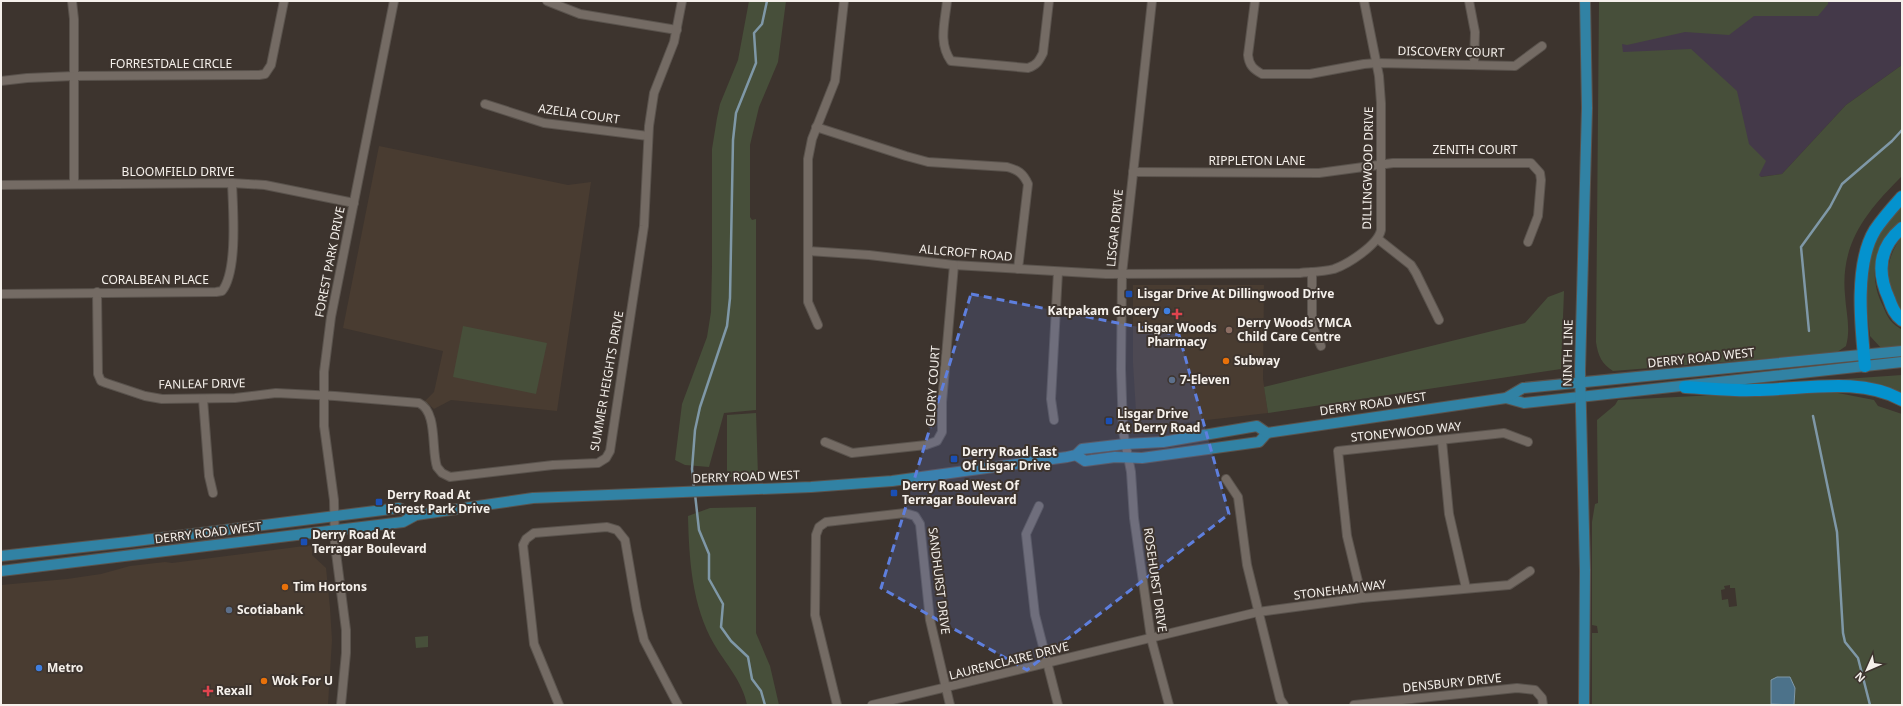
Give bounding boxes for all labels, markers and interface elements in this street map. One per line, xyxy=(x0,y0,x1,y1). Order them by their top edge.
street label: DISCOVERY COURT xyxy=(1397,42,1505,61)
street label: FORRESTDALE CIRCLE xyxy=(110,55,232,72)
street label: AZELIA COURT xyxy=(537,99,621,128)
street label: DILLINGWOOD DRIVE xyxy=(1358,106,1377,230)
street label: ZENITH COURT xyxy=(1432,141,1518,158)
street label: RIPPLETON LANE xyxy=(1209,152,1305,169)
street label: BLOOMFIELD DRIVE xyxy=(122,163,234,180)
street label: LISGAR DRIVE xyxy=(1102,188,1127,268)
street label: FOREST PARK DRIVE xyxy=(310,205,349,319)
street label: ALLCROFT ROAD xyxy=(919,240,1014,265)
street label: CORALBEAN PLACE xyxy=(101,271,209,288)
place label: Lisgar Drive At Dillingwood Drive xyxy=(1137,285,1334,302)
marker: Lisgar Drive At Dillingwood Drive xyxy=(1124,289,1134,299)
place label: Katpakam Grocery xyxy=(1048,302,1159,319)
marker: Katpakam Grocery xyxy=(1162,306,1172,316)
street label: SUMMER HEIGHTS DRIVE xyxy=(586,309,627,452)
marker: Lisgar Woods Pharmacy xyxy=(1172,309,1182,319)
place label: Derry Woods YMCA Child Care Centre xyxy=(1237,314,1352,345)
place label: Lisgar Woods Pharmacy xyxy=(1137,319,1217,350)
street label: NINTH LINE xyxy=(1558,319,1577,387)
marker: Derry Woods YMCA Child Care Centre xyxy=(1224,325,1234,335)
street label: DERRY ROAD WEST xyxy=(1647,343,1756,372)
street label: GLORY COURT xyxy=(921,345,944,427)
place label: Subway xyxy=(1234,352,1280,369)
marker: Subway xyxy=(1221,356,1231,366)
place label: 7-Eleven xyxy=(1180,371,1230,388)
street label: FANLEAF DRIVE xyxy=(158,374,246,393)
marker: 7-Eleven xyxy=(1167,375,1177,385)
street label: DERRY ROAD WEST xyxy=(1319,388,1428,419)
place label: Lisgar Drive At Derry Road xyxy=(1117,405,1200,436)
marker: Lisgar Drive At Derry Road xyxy=(1104,416,1114,426)
street label: STONEYWOOD WAY xyxy=(1350,417,1462,446)
place label: Derry Road East Of Lisgar Drive xyxy=(962,443,1057,474)
marker: Derry Road East Of Lisgar Drive xyxy=(949,454,959,464)
street label: DERRY ROAD WEST xyxy=(692,466,800,487)
place label: Derry Road West Of Terragar Boulevard xyxy=(902,477,1020,508)
place label: Derry Road At Forest Park Drive xyxy=(387,486,490,517)
marker: Derry Road West Of Terragar Boulevard xyxy=(889,488,899,498)
marker: Derry Road At Forest Park Drive xyxy=(374,497,384,507)
street label: DERRY ROAD WEST xyxy=(154,517,263,547)
place label: Derry Road At Terragar Boulevard xyxy=(312,526,427,557)
street label: SANDHURST DRIVE xyxy=(924,526,955,635)
street label: ROSEHURST DRIVE xyxy=(1140,526,1171,633)
marker: Derry Road At Terragar Boulevard xyxy=(299,537,309,547)
street label: STONEHAM WAY xyxy=(1293,575,1387,604)
place label: Tim Hortons xyxy=(293,578,367,595)
marker: Tim Hortons xyxy=(280,582,290,592)
place label: Scotiabank xyxy=(237,601,304,618)
marker: Scotiabank xyxy=(224,605,234,615)
street label: LAURENCLAIRE DRIVE xyxy=(947,637,1071,684)
north arrow xyxy=(1847,650,1887,690)
place label: Metro xyxy=(47,659,83,676)
marker: Metro xyxy=(34,663,44,673)
street label: DENSBURY DRIVE xyxy=(1402,669,1502,696)
text: N xyxy=(1851,669,1868,686)
place label: Wok For U xyxy=(272,672,333,689)
marker: Wok For U xyxy=(259,676,269,686)
place label: Rexall xyxy=(216,682,252,699)
marker: Rexall xyxy=(203,686,213,696)

